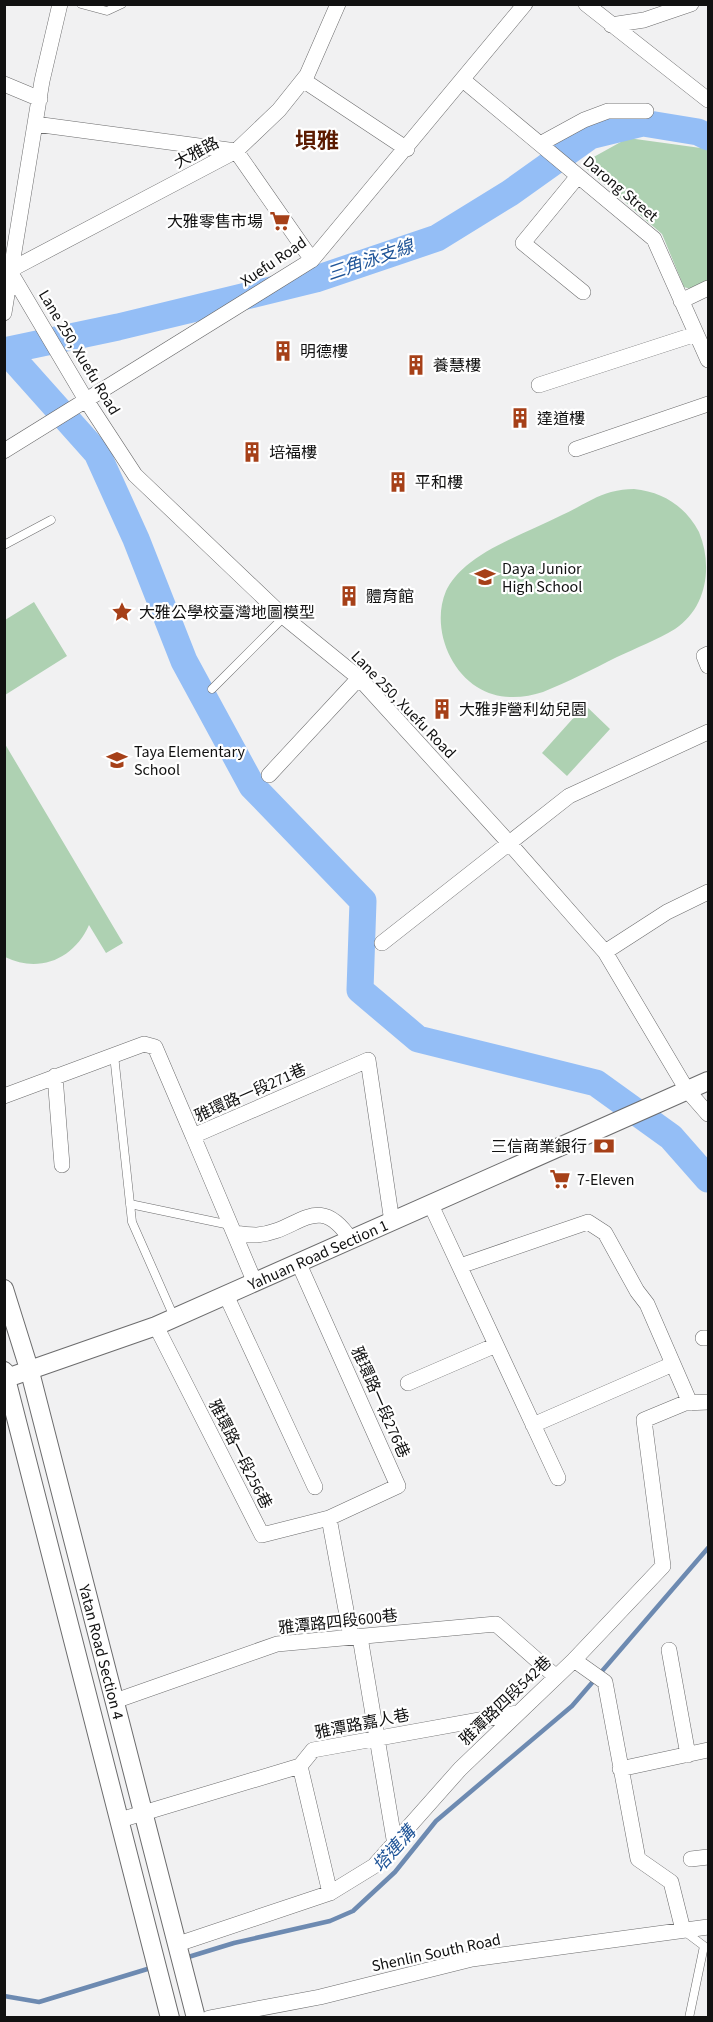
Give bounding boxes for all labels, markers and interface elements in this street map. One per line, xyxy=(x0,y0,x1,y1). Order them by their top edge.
district label: 垻雅 xyxy=(295,125,339,157)
street label: 大雅路 xyxy=(170,132,223,174)
street label: Darong Street xyxy=(578,151,663,227)
supermarket icon: 大雅零售市場 xyxy=(268,209,292,233)
place label: 大雅零售市場 xyxy=(167,211,263,233)
street label: Xuefu Road xyxy=(236,232,311,292)
water label: 三角泳支線 xyxy=(324,233,419,287)
street label: Lane 250, Xuefu Road xyxy=(33,286,125,419)
building icon: 明德樓 xyxy=(271,339,295,363)
place label: 明德樓 xyxy=(300,341,348,363)
building icon: 養慧樓 xyxy=(404,353,428,377)
place label: 養慧樓 xyxy=(433,355,481,377)
building icon: 達道樓 xyxy=(508,406,532,430)
place label: 達道樓 xyxy=(537,408,585,430)
building icon: 培福樓 xyxy=(240,440,264,464)
place label: 培福樓 xyxy=(269,442,317,464)
building icon: 平和樓 xyxy=(386,470,410,494)
place label: 平和樓 xyxy=(415,472,463,494)
place label: Daya Junior High School xyxy=(502,558,582,598)
school or university icon: Daya Junior High School xyxy=(473,565,497,589)
building icon: 體育館 xyxy=(337,584,361,608)
place label: 體育館 xyxy=(366,586,414,608)
place icon: 大雅公學校臺灣地圖模型 xyxy=(110,600,134,624)
place label: 大雅公學校臺灣地圖模型 xyxy=(139,602,315,624)
street label: Lane 250, Xuefu Road xyxy=(346,646,461,764)
building icon: 大雅非營利幼兒園 xyxy=(430,697,454,721)
place label: 大雅非營利幼兒園 xyxy=(459,699,587,721)
place label: Taya Elementary School xyxy=(134,741,245,781)
school or university icon: Taya Elementary School xyxy=(105,748,129,772)
street label: 雅環路一段271巷 xyxy=(191,1058,310,1127)
bank icon: 三信商業銀行 xyxy=(592,1134,616,1158)
place label: 三信商業銀行 xyxy=(491,1136,587,1158)
supermarket icon: 7-Eleven xyxy=(548,1167,572,1191)
place label: 7-Eleven xyxy=(577,1169,635,1191)
street label: Yahuan Road Section 1 xyxy=(244,1214,392,1296)
street label: 雅環路一段276巷 xyxy=(346,1343,415,1462)
street label: 雅環路一段256巷 xyxy=(203,1396,277,1513)
street label: Yatan Road Section 4 xyxy=(73,1581,129,1722)
street label: 雅潭路四段600巷 xyxy=(277,1605,399,1639)
street label: 雅潭路四段542巷 xyxy=(455,1651,556,1750)
street label: 雅潭路嘉人巷 xyxy=(313,1704,411,1744)
water label: 塔連溝 xyxy=(367,1818,423,1878)
street label: Shenlin South Road xyxy=(370,1929,503,1977)

